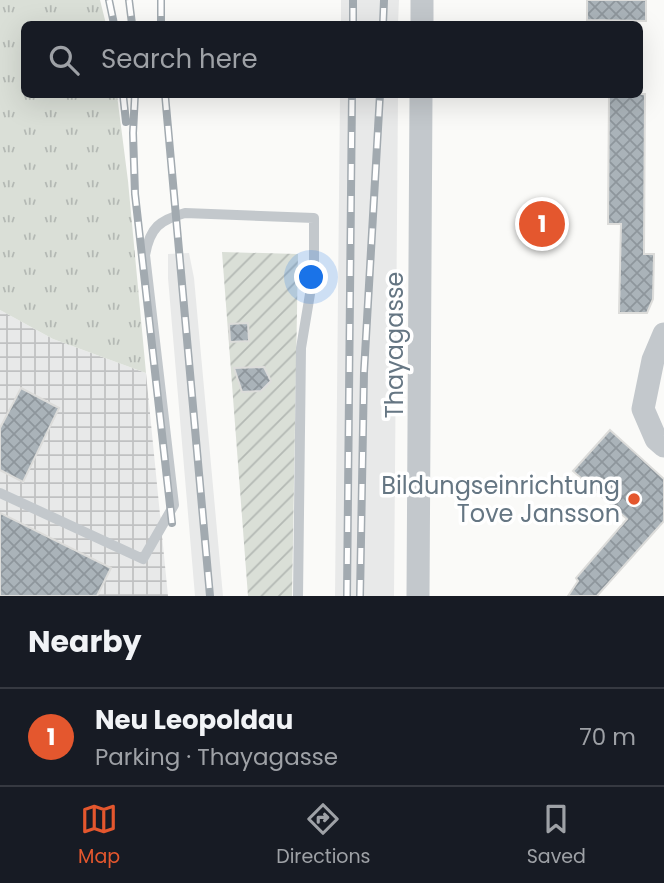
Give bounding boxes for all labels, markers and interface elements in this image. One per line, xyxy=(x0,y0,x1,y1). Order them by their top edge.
search box xyxy=(21,21,643,98)
icon: search xyxy=(45,41,83,79)
text: Search here xyxy=(101,41,258,77)
pin: 1 xyxy=(519,198,565,250)
your location xyxy=(294,260,328,294)
street label: Thayagasse xyxy=(378,272,411,418)
place label: Bildungseinrichtung Tove Jansson xyxy=(381,469,620,530)
marker: Bildungseinrichtung Tove Jansson xyxy=(626,491,642,507)
text: Nearby xyxy=(28,620,142,663)
text: Neu Leopoldau xyxy=(95,702,293,738)
text: 1 xyxy=(47,721,55,753)
text: 70 m xyxy=(579,721,636,753)
text: Parking · Thayagasse xyxy=(95,741,338,773)
tab: Map xyxy=(78,800,120,871)
tab: Directions xyxy=(276,800,371,871)
tab: Saved xyxy=(527,800,586,871)

